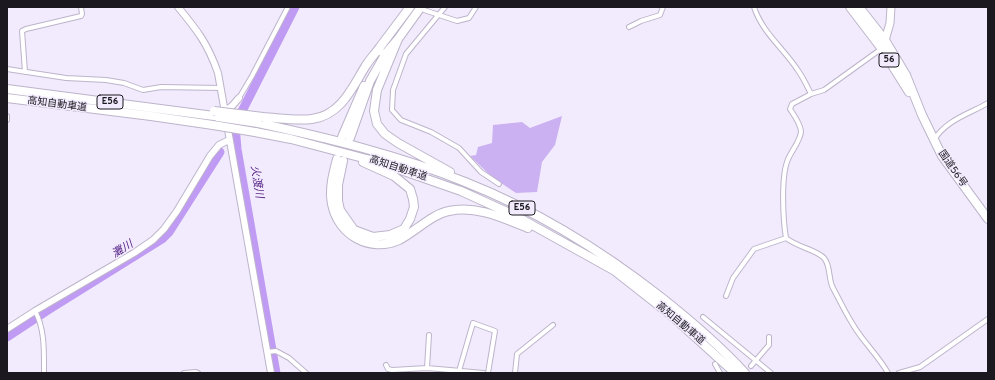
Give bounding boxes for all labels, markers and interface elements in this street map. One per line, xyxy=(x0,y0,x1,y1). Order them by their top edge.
road number: 56 xyxy=(879,53,899,67)
street label: 高知自動車道 xyxy=(26,95,88,115)
road number: E56 xyxy=(97,95,123,109)
street label: 国道56号 xyxy=(935,148,969,190)
street label: 高知自動車道 xyxy=(368,154,428,184)
water label: 火渡川 xyxy=(247,165,265,199)
road number: E56 xyxy=(509,201,535,215)
water label: 灘川 xyxy=(110,239,136,261)
street label: 高知自動車道 xyxy=(653,300,707,348)

